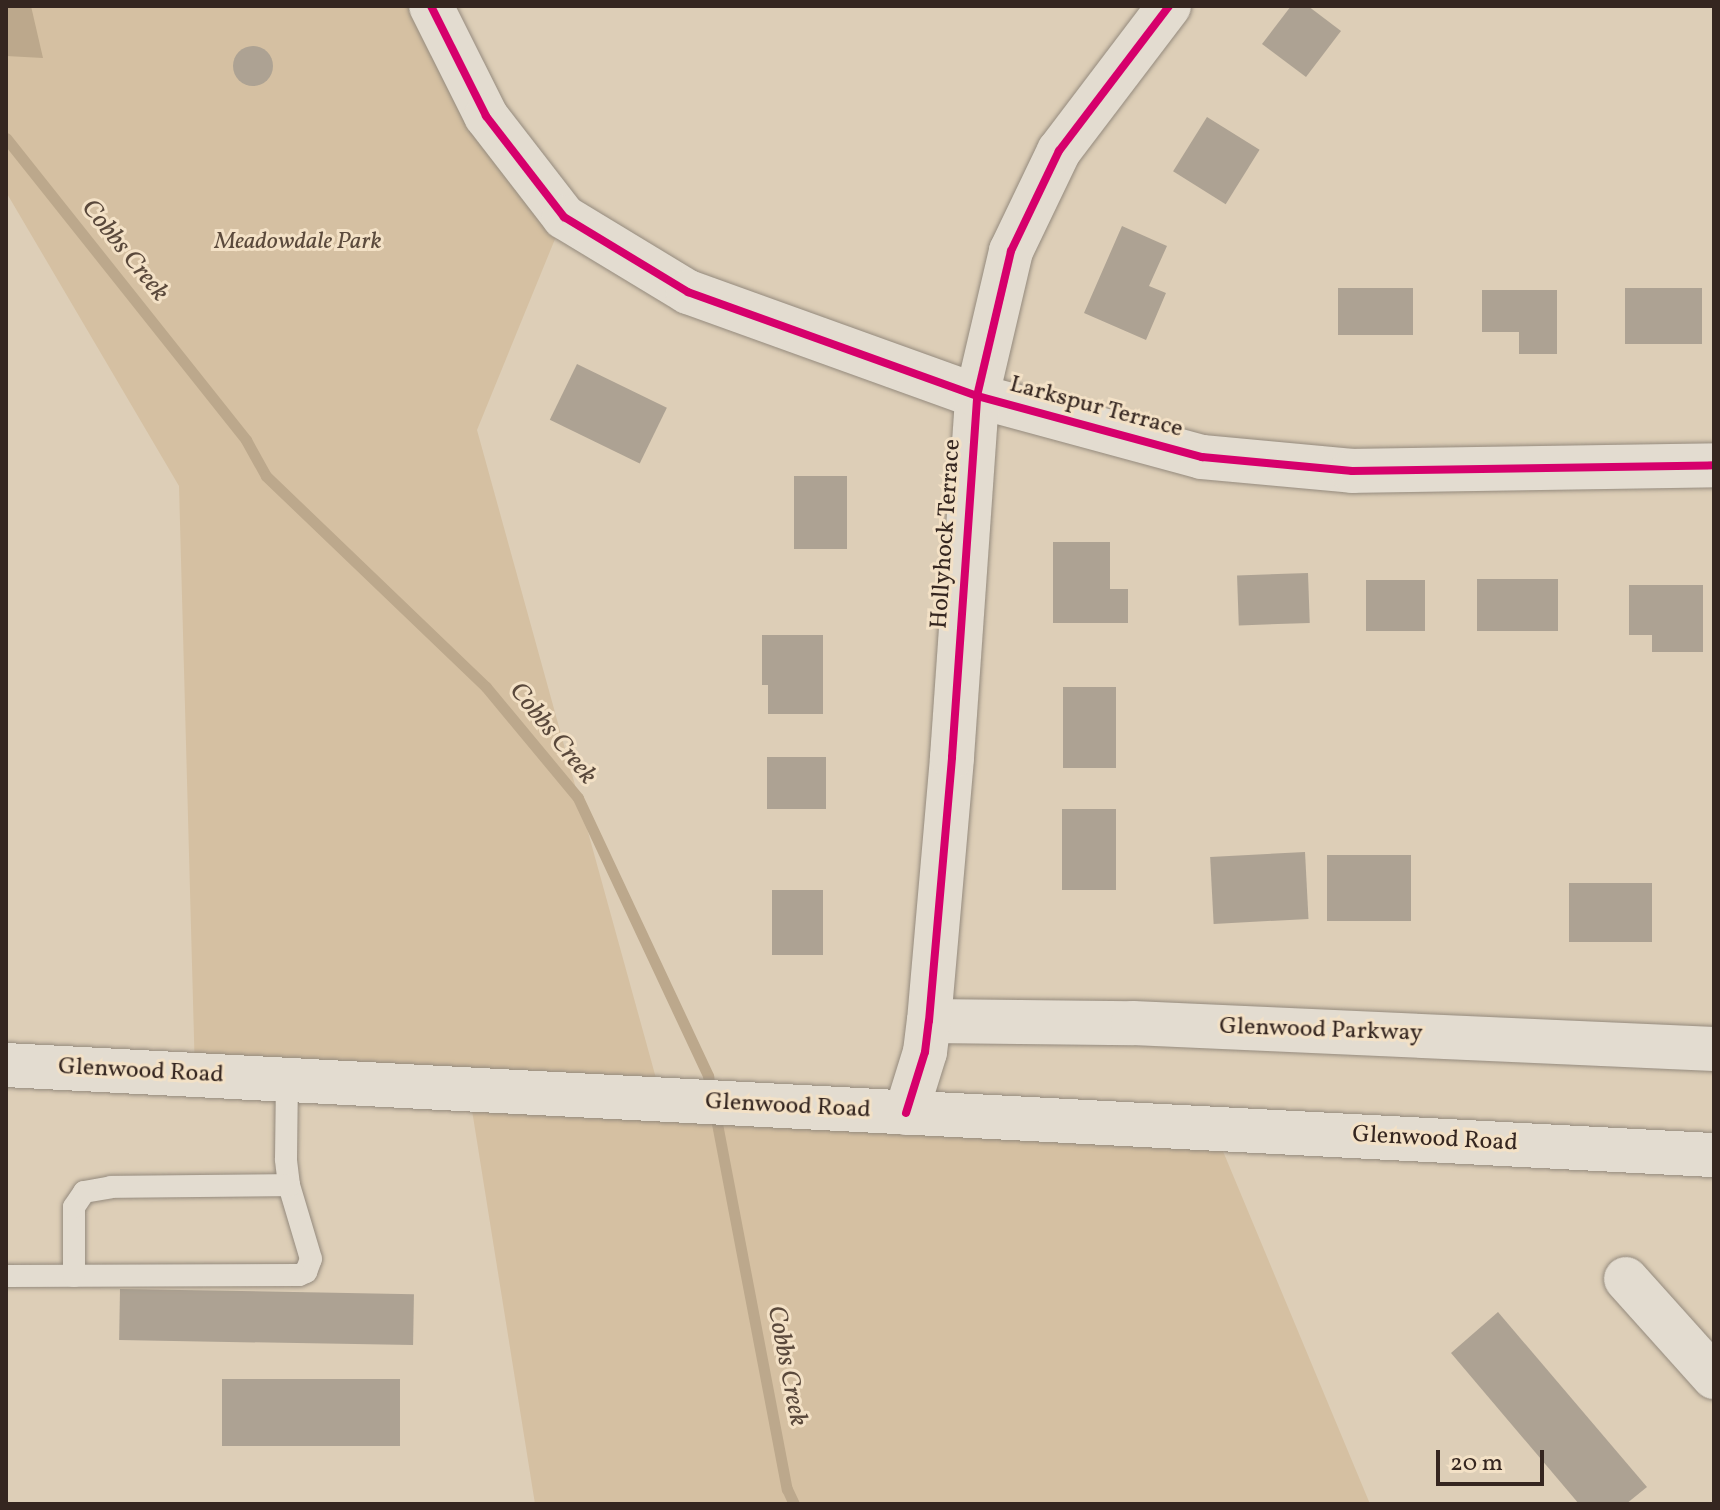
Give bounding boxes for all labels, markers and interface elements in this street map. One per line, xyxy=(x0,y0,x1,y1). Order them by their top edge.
water label: Cobbs Creek xyxy=(73,194,175,308)
park label: Meadowdale Park xyxy=(214,229,382,257)
street label: Larkspur Terrace xyxy=(1006,371,1186,445)
street label: Hollyhock Terrace xyxy=(926,438,968,630)
water label: Cobbs Creek xyxy=(501,677,603,791)
street label: Glenwood Parkway xyxy=(1219,1013,1423,1049)
street label: Glenwood Road xyxy=(57,1053,225,1091)
street label: Glenwood Road xyxy=(704,1088,872,1126)
street label: Glenwood Road xyxy=(1351,1121,1519,1159)
water label: Cobbs Creek xyxy=(759,1303,813,1429)
scale bar xyxy=(1440,1434,1548,1484)
text: 20 m xyxy=(1450,1447,1503,1481)

